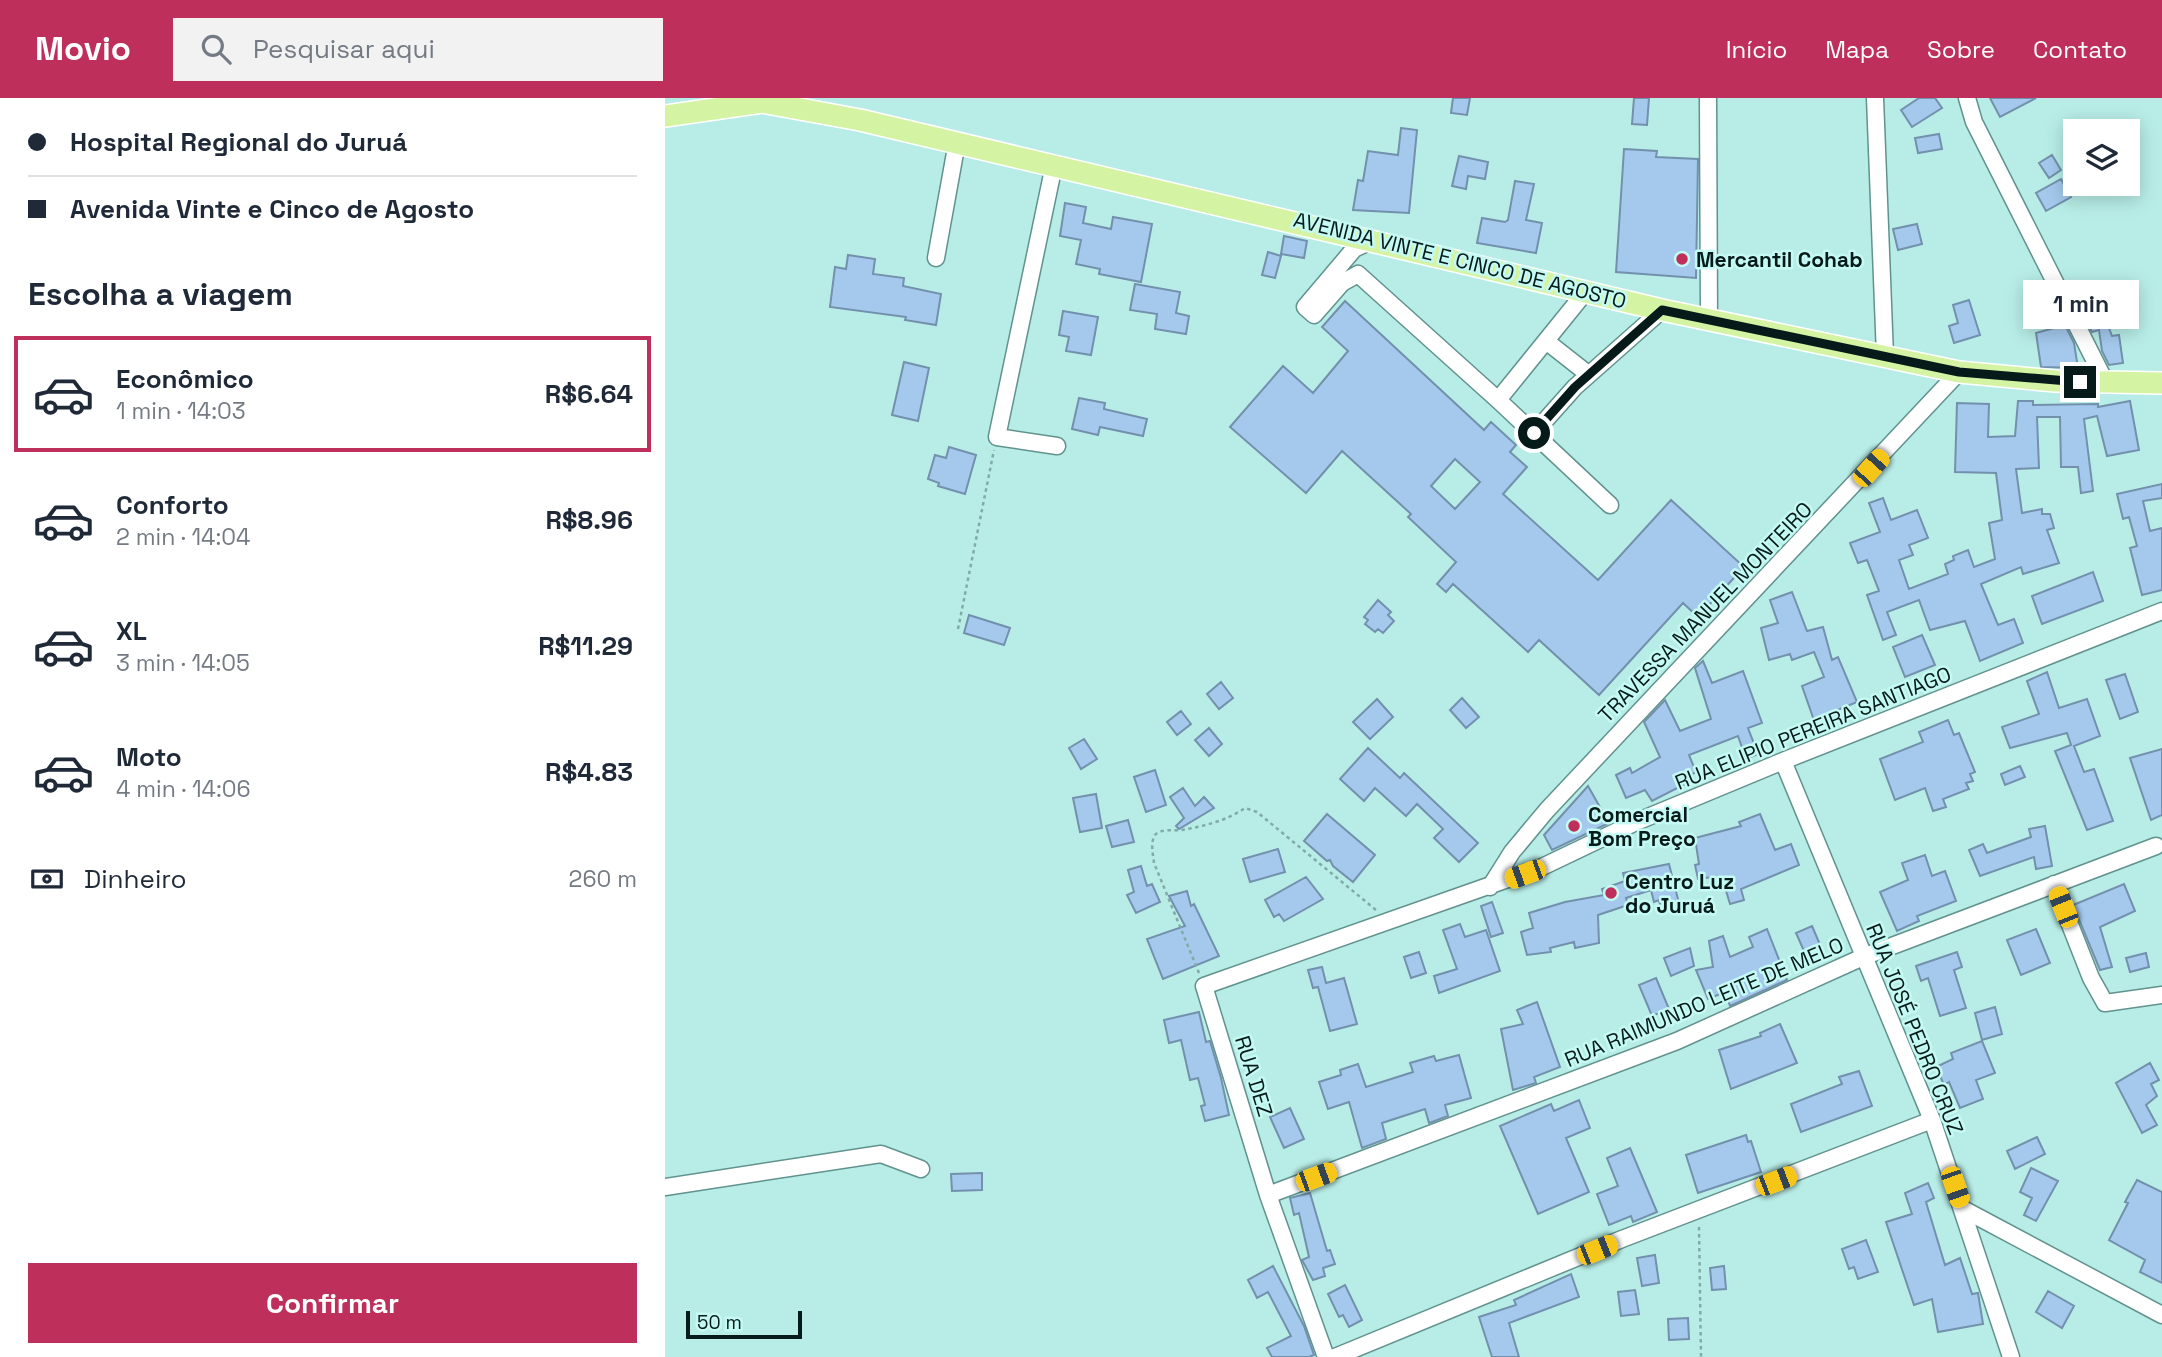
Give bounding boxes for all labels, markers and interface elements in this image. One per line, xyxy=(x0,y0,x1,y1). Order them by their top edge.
search box xyxy=(173,18,663,81)
text: Movio xyxy=(35,28,131,70)
icon: search xyxy=(197,30,235,68)
text: Pesquisar aqui xyxy=(253,32,435,66)
text: Início xyxy=(1726,34,1787,65)
text: Mapa xyxy=(1825,34,1889,65)
text: Sobre xyxy=(1927,34,1995,65)
text: Contato xyxy=(2033,34,2127,65)
map controls xyxy=(2063,119,2140,196)
button: layers xyxy=(2063,119,2140,196)
text: Hospital Regional do Juruá xyxy=(70,125,407,159)
text: Avenida Vinte e Cinco de Agosto xyxy=(70,192,474,226)
street label: AVENIDA VINTE E CINCO DE AGOSTO xyxy=(1291,206,1629,314)
place label: Mercantil Cohab xyxy=(1696,246,1863,273)
marker: Mercantil Cohab xyxy=(1674,251,1690,267)
text: Escolha a viagem xyxy=(28,274,293,314)
callout: 1 min xyxy=(2022,280,2138,330)
text: 1 min xyxy=(2053,289,2109,319)
text: Econômico xyxy=(116,362,254,396)
icon: car xyxy=(32,363,95,426)
route end xyxy=(2064,366,2096,398)
text: R$6.64 xyxy=(545,377,633,411)
text: 1 min · 14:03 xyxy=(116,396,246,426)
route start xyxy=(1518,417,1550,449)
car xyxy=(1850,445,1893,491)
text: Conforto xyxy=(116,488,229,522)
icon: car xyxy=(32,489,95,552)
street label: TRAVESSA MANUEL MONTEIRO xyxy=(1592,496,1818,728)
text: R$8.96 xyxy=(545,503,633,537)
text: 2 min · 14:04 xyxy=(116,522,250,552)
text: XL xyxy=(116,614,147,648)
icon: car xyxy=(32,615,95,678)
text: R$11.29 xyxy=(538,629,633,663)
text: 3 min · 14:05 xyxy=(116,648,250,678)
street label: RUA ELIPIO PEREIRA SANTIAGO xyxy=(1671,660,1955,796)
text: Moto xyxy=(116,740,182,774)
icon: car xyxy=(32,741,95,804)
text: R$4.83 xyxy=(545,755,633,789)
text: 4 min · 14:06 xyxy=(116,774,251,804)
place label: Comercial Bom Preço xyxy=(1588,801,1696,852)
marker: Comercial Bom Preço xyxy=(1566,818,1582,834)
car xyxy=(1502,857,1549,891)
icon: cash xyxy=(28,860,66,898)
text: Dinheiro xyxy=(84,862,187,896)
text: 260 m xyxy=(569,864,637,894)
place label: Centro Luz do Juruá xyxy=(1625,868,1734,919)
car xyxy=(2046,884,2081,930)
marker: Centro Luz do Juruá xyxy=(1603,885,1619,901)
street label: RUA JOSÉ PEDRO CRUZ xyxy=(1860,919,1970,1139)
street label: RUA RAIMUNDO LEITE DE MELO xyxy=(1560,931,1848,1073)
street label: RUA DEZ xyxy=(1229,1032,1279,1120)
car xyxy=(1293,1160,1340,1194)
car xyxy=(1753,1164,1800,1198)
car xyxy=(1939,1164,1972,1210)
car xyxy=(1574,1232,1621,1268)
button: Confirmar xyxy=(28,1263,637,1343)
scale bar xyxy=(686,1308,801,1340)
text: 50 m xyxy=(697,1310,742,1335)

